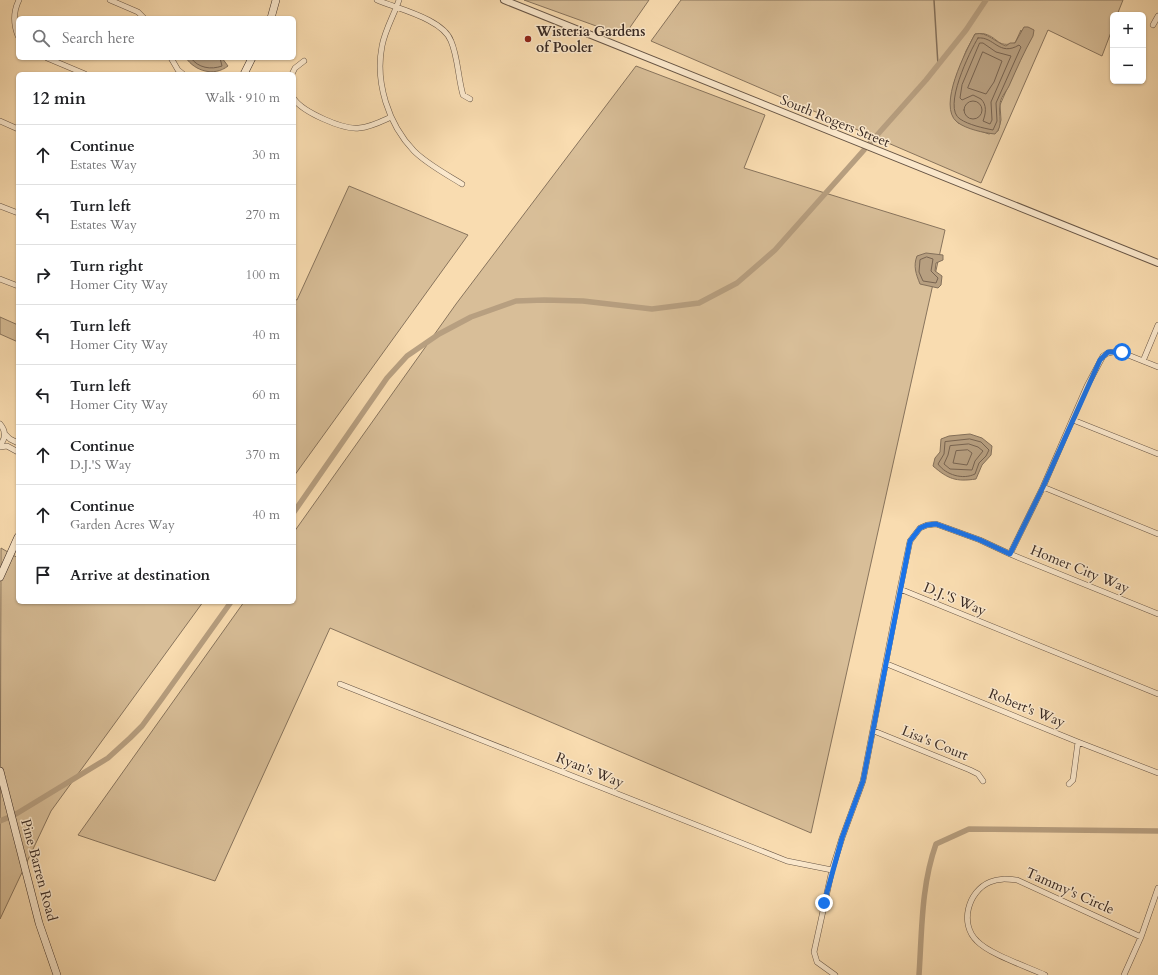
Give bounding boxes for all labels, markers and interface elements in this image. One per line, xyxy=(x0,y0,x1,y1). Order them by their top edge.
map controls xyxy=(1110,12,1146,84)
button: + xyxy=(1110,12,1146,48)
search box xyxy=(16,16,296,60)
place label: Wisteria Gardens of Pooler xyxy=(535,22,646,57)
icon: search xyxy=(30,27,52,49)
text: Search here xyxy=(62,28,135,48)
marker: Wisteria Gardens of Pooler xyxy=(523,34,533,44)
button: − xyxy=(1110,48,1146,84)
text: 12 min xyxy=(32,87,86,110)
text: Walk · 910 m xyxy=(205,89,280,107)
street label: South Rogers Street xyxy=(777,90,893,152)
text: Continue xyxy=(70,136,135,156)
icon: ahead xyxy=(32,144,54,166)
text: 30 m xyxy=(252,146,280,164)
text: Estates Way xyxy=(70,156,137,174)
text: Turn left xyxy=(70,196,131,216)
icon: left xyxy=(32,204,54,226)
text: 270 m xyxy=(246,206,280,224)
text: Estates Way xyxy=(70,216,137,234)
text: Turn right xyxy=(70,256,143,276)
icon: right xyxy=(32,264,54,286)
text: 100 m xyxy=(246,266,280,284)
text: Homer City Way xyxy=(70,276,168,294)
text: Turn left xyxy=(70,316,131,336)
icon: left xyxy=(32,324,54,346)
text: 40 m xyxy=(252,326,280,344)
text: Homer City Way xyxy=(70,336,168,354)
route start xyxy=(1113,343,1131,361)
text: Turn left xyxy=(70,376,131,396)
icon: left xyxy=(32,384,54,406)
text: 60 m xyxy=(252,386,280,404)
text: Homer City Way xyxy=(70,396,168,414)
text: Continue xyxy=(70,436,135,456)
icon: ahead xyxy=(32,444,54,466)
text: 370 m xyxy=(246,446,280,464)
text: D.J.'S Way xyxy=(70,456,131,474)
text: Continue xyxy=(70,496,135,516)
icon: ahead xyxy=(32,504,54,526)
text: 40 m xyxy=(252,506,280,524)
text: Garden Acres Way xyxy=(70,516,175,534)
street label: Homer City Way xyxy=(1028,540,1133,598)
icon: arrive xyxy=(32,564,54,586)
text: Arrive at destination xyxy=(70,565,210,585)
street label: D.J.'S Way xyxy=(921,578,990,620)
street label: Robert's Way xyxy=(986,684,1069,732)
street label: Lisa's Court xyxy=(899,721,972,765)
street label: Ryan's Way xyxy=(553,748,627,792)
street label: Pine Barren Road xyxy=(16,817,62,924)
street label: Tammy's Circle xyxy=(1023,863,1117,919)
route end xyxy=(815,894,833,912)

